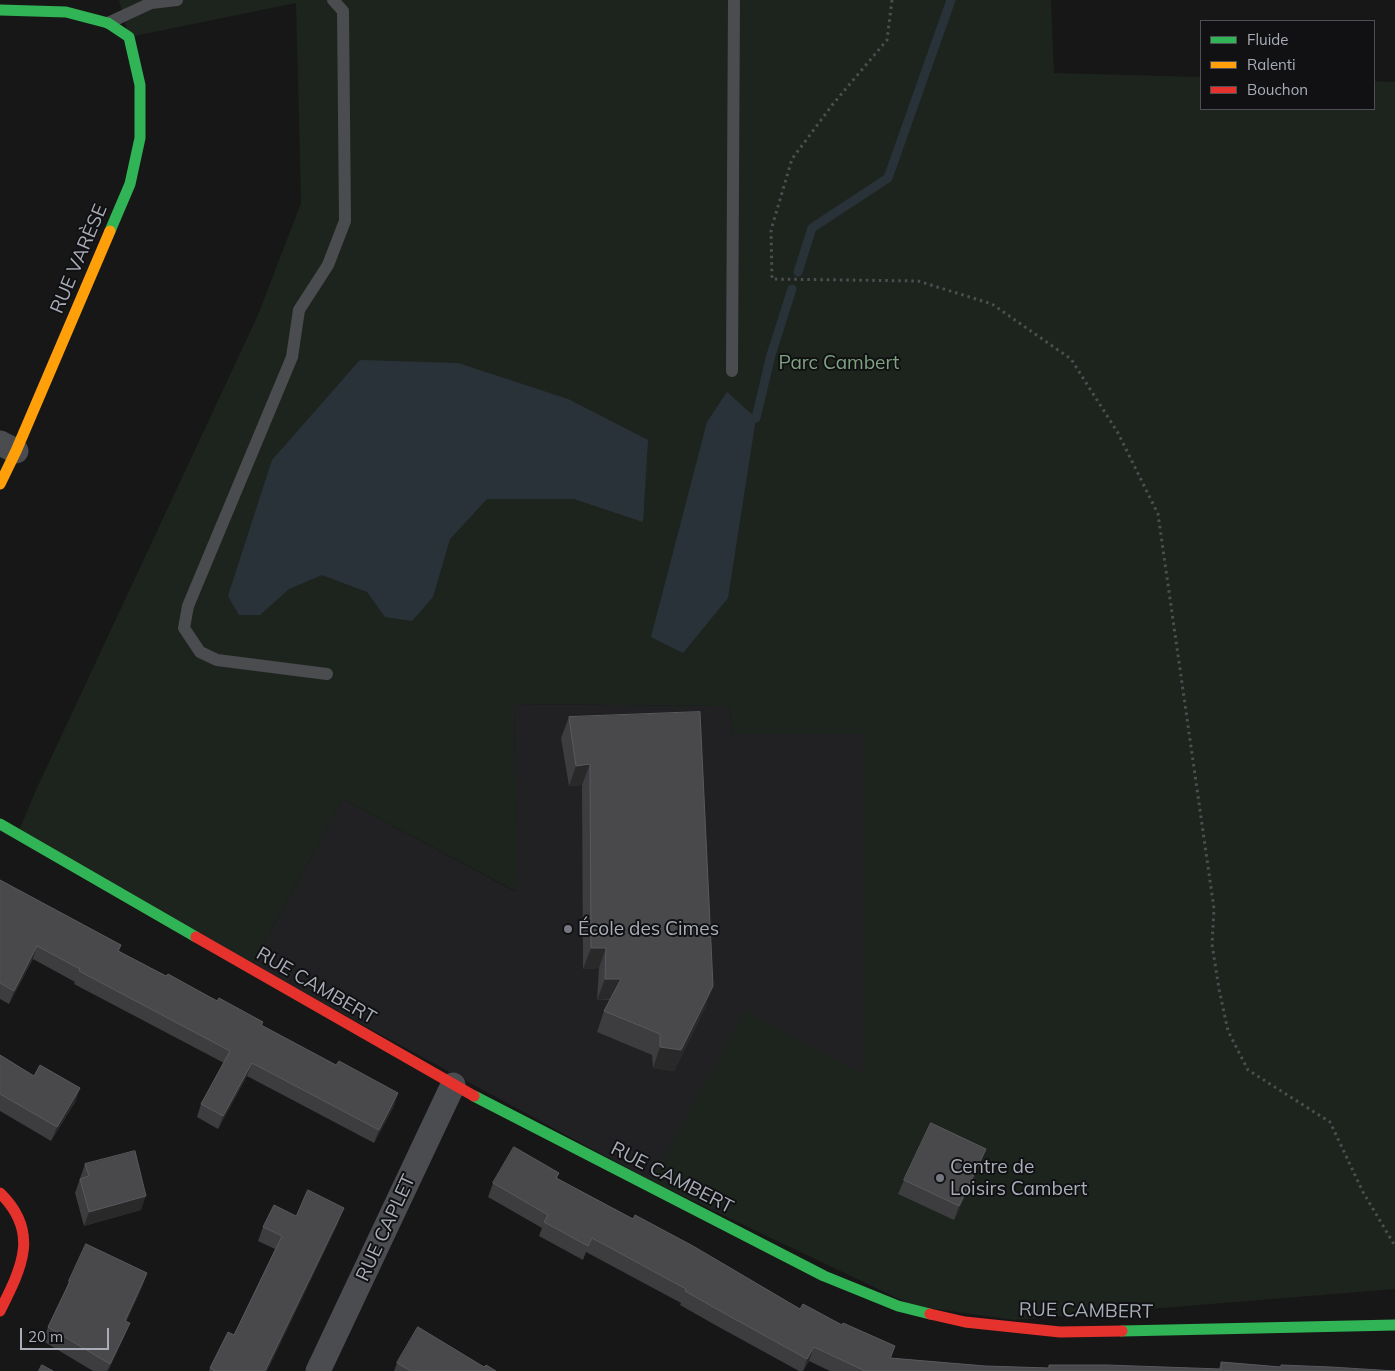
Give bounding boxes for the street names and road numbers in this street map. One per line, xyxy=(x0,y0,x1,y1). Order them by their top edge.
street label: RUE VARÈSE xyxy=(46,201,112,317)
street label: RUE CAMBERT xyxy=(252,943,380,1029)
street label: RUE CAMBERT xyxy=(607,1137,737,1219)
street label: RUE CAPLET xyxy=(351,1171,421,1285)
street label: RUE CAMBERT xyxy=(1019,1298,1153,1324)

